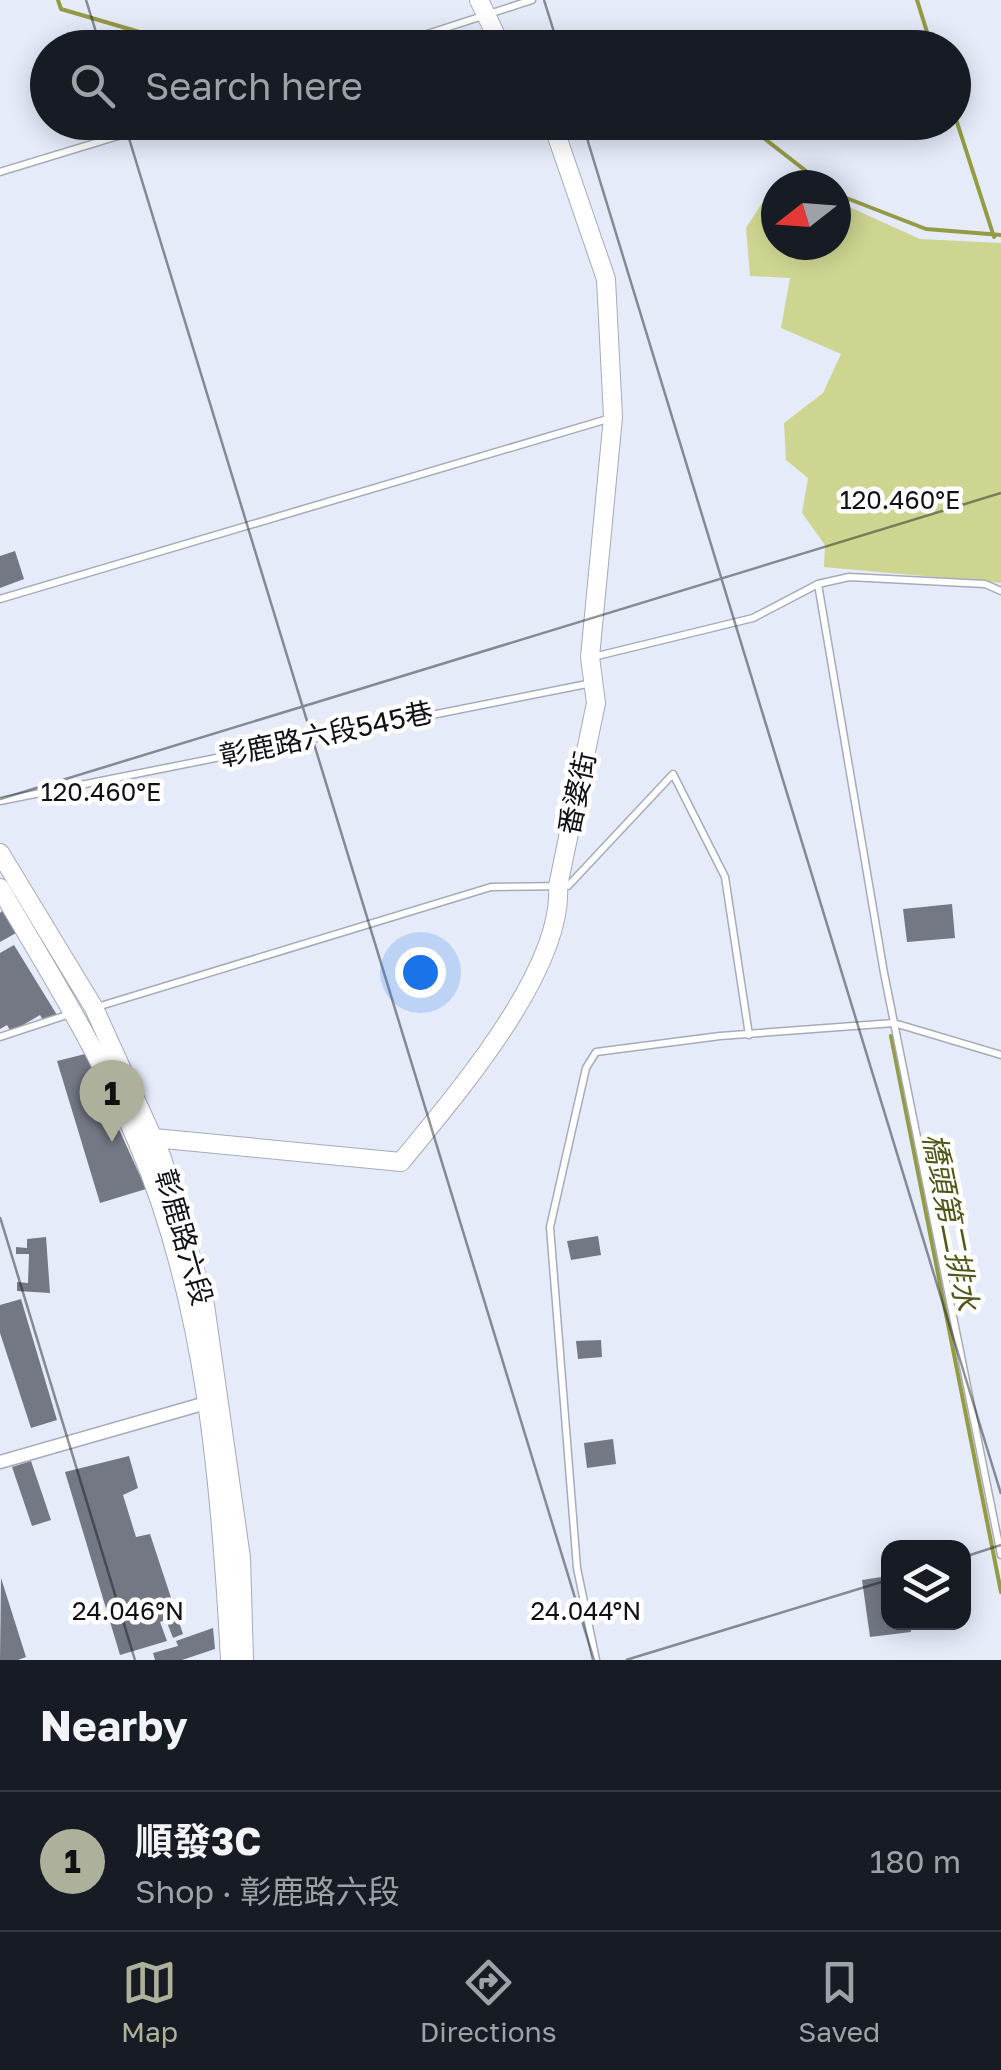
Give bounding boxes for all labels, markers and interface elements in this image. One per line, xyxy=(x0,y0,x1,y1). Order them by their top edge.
search box xyxy=(30,30,971,140)
icon: search xyxy=(65,58,120,113)
text: Search here xyxy=(145,63,363,108)
north arrow xyxy=(761,170,851,260)
text: 120.460°E xyxy=(840,484,960,515)
street label: 彰鹿路六段545巷 xyxy=(216,695,436,772)
street label: 番婆街 xyxy=(552,748,601,837)
text: 120.460°E xyxy=(41,776,161,807)
your location xyxy=(395,947,446,998)
pin: 1 xyxy=(80,1060,144,1142)
water label: 橋頭第二排水 xyxy=(916,1130,986,1316)
street label: 彰鹿路六段 xyxy=(149,1165,220,1309)
map controls xyxy=(881,1540,971,1630)
button: layers xyxy=(881,1540,971,1630)
text: 24.046°N xyxy=(72,1595,184,1626)
text: 24.044°N xyxy=(531,1595,641,1626)
text: Nearby xyxy=(40,1700,188,1750)
text: 順發3C xyxy=(135,1818,261,1863)
text: 1 xyxy=(64,1842,81,1880)
text: 180 m xyxy=(870,1842,961,1880)
text: Shop · 彰鹿路六段 xyxy=(135,1872,400,1910)
tab: Map xyxy=(121,1955,178,2048)
tab: Directions xyxy=(420,1955,557,2048)
tab: Saved xyxy=(798,1955,880,2048)

